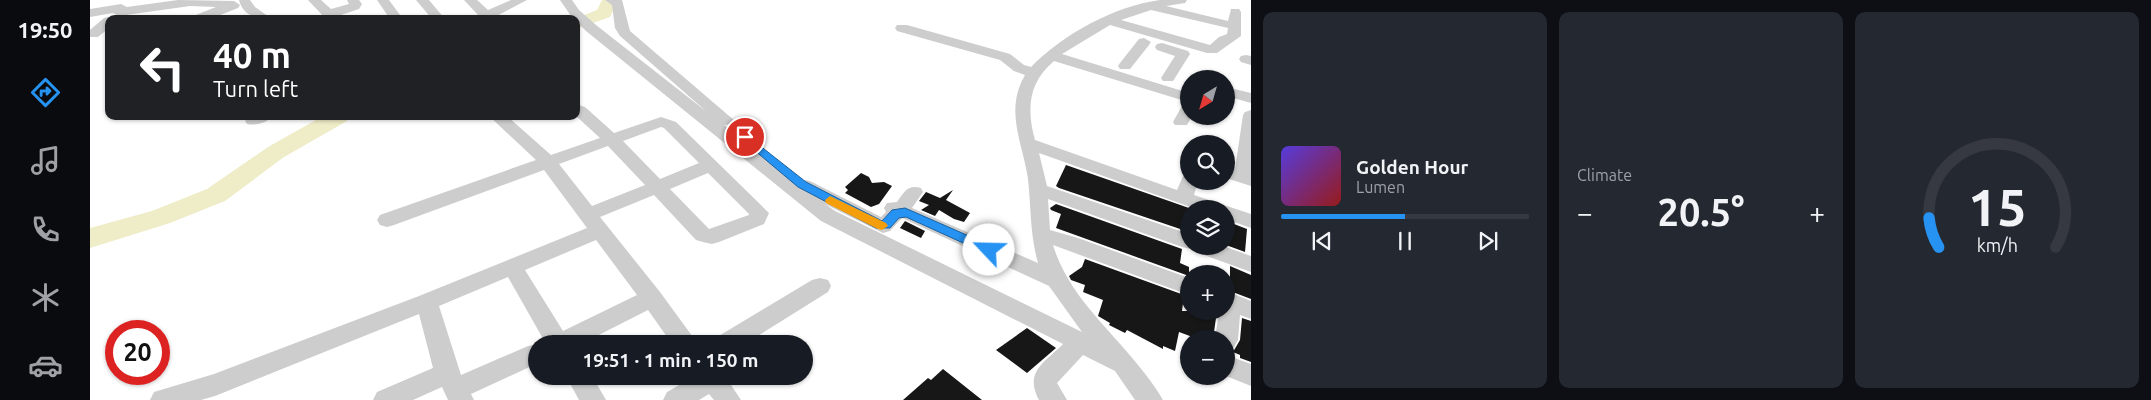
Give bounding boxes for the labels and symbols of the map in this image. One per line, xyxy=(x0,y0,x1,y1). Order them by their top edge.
north arrow xyxy=(1180,70,1235,125)
pin xyxy=(724,116,766,158)
position arrow xyxy=(962,223,1014,275)
speed limit sign: 20 xyxy=(105,320,170,385)

